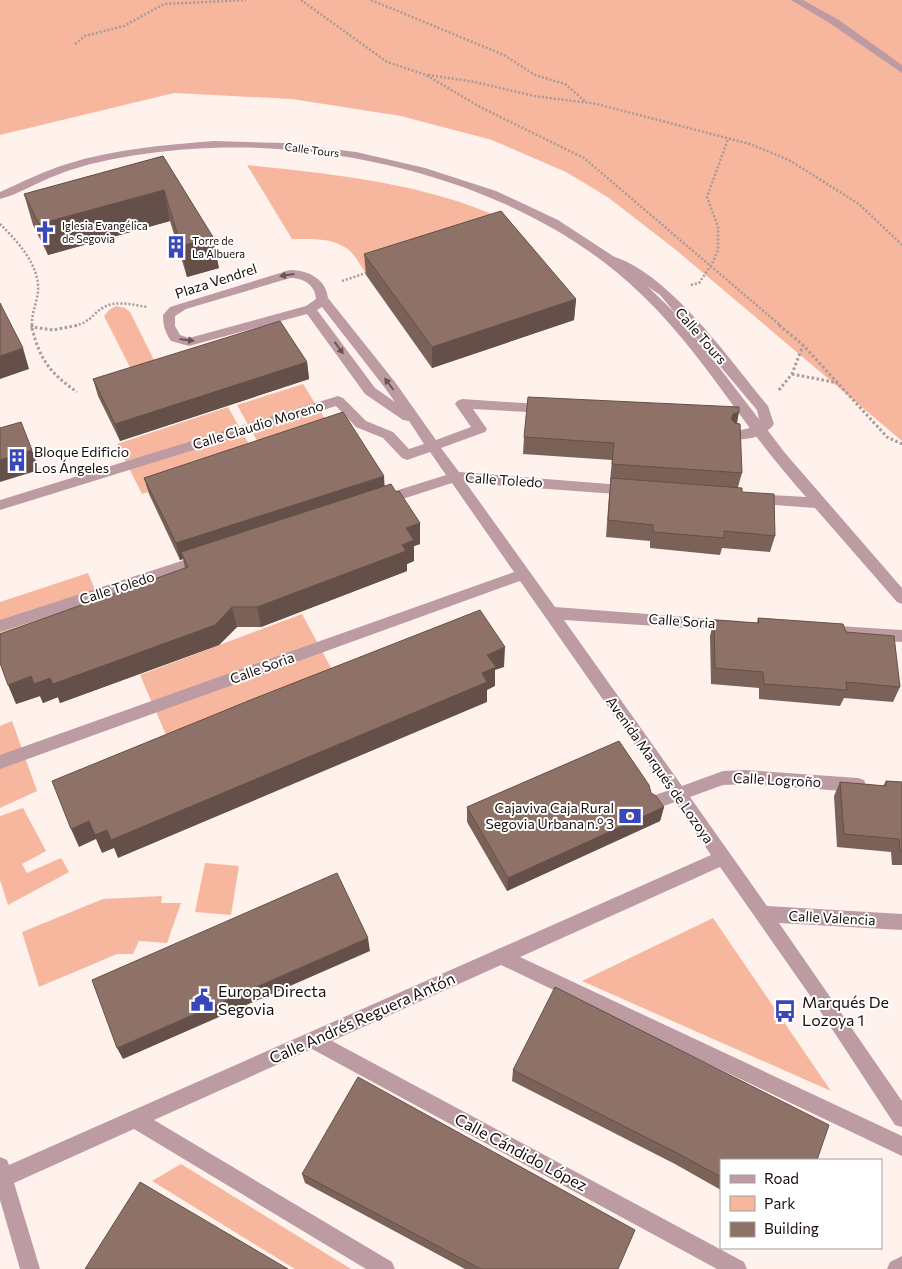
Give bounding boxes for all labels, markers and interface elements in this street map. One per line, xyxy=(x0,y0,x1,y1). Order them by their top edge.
street label: Calle Tours xyxy=(284,140,340,159)
church icon: Iglesia Evangélica de Segovia xyxy=(32,219,58,245)
place label: Iglesia Evangélica de Segovia xyxy=(62,219,148,245)
building icon: Torre de La Albuera xyxy=(163,234,189,260)
place label: Torre de La Albuera xyxy=(192,234,245,260)
street label: Plaza Vendrel xyxy=(173,259,259,302)
one-way arrow xyxy=(279,272,295,280)
street label: Calle Tours xyxy=(672,304,731,368)
one-way arrow xyxy=(179,336,195,344)
one-way arrow xyxy=(334,341,344,355)
one-way arrow xyxy=(384,378,395,391)
street label: Calle Claudio Moreno xyxy=(190,397,325,453)
place label: Bloque Edificio Los Ángeles xyxy=(34,443,129,476)
building icon: Bloque Edificio Los Ángeles xyxy=(4,447,30,473)
street label: Calle Toledo xyxy=(465,468,543,491)
street label: Calle Toledo xyxy=(77,567,156,608)
street label: Calle Soria xyxy=(648,610,716,631)
street label: Calle Soria xyxy=(227,648,296,687)
street label: Avenida Marqués de Lozoya xyxy=(603,693,718,846)
street label: Calle Logroño xyxy=(733,769,821,790)
place label: Cajaviva Caja Rural Segovia Urbana n.º 3 xyxy=(485,799,614,832)
bank icon: Cajaviva Caja Rural Segovia Urbana n.º 3 xyxy=(617,803,643,829)
street label: Calle Valencia xyxy=(788,907,876,928)
street label: Calle Andrés Reguera Antón xyxy=(266,968,457,1067)
place label: Europa Directa Segovia xyxy=(218,981,326,1018)
public building icon: Europa Directa Segovia xyxy=(189,987,215,1013)
place label: Marqués De Lozoya 1 xyxy=(802,992,889,1029)
bus stop icon: Marqués De Lozoya 1 xyxy=(772,998,798,1024)
street label: Calle Cándido López xyxy=(452,1109,591,1195)
legend xyxy=(720,1159,882,1249)
text: Road xyxy=(764,1169,799,1187)
text: Park xyxy=(764,1194,795,1212)
text: Building xyxy=(764,1219,819,1237)

